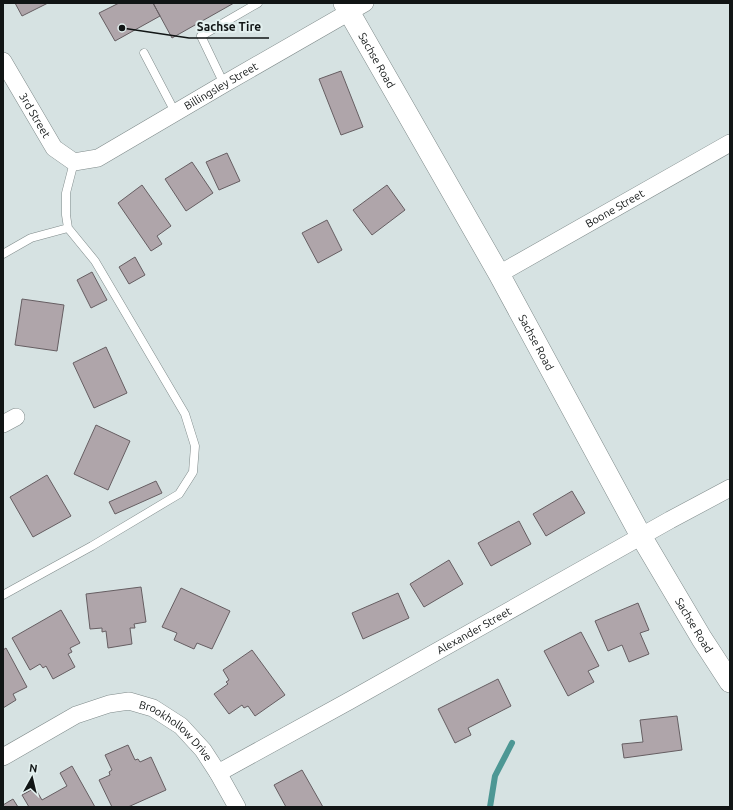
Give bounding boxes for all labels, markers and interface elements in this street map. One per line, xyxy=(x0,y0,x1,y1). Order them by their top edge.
callout: Sachse Tire xyxy=(189,14,269,38)
text: Sachse Tire xyxy=(197,20,261,33)
street label: Sachse Road xyxy=(356,31,397,90)
street label: Billingsley Street xyxy=(182,60,260,112)
street label: 3rd Street xyxy=(17,91,53,141)
street label: Boone Street xyxy=(583,187,647,230)
street label: Sachse Road xyxy=(516,312,556,372)
street label: Sachse Road xyxy=(673,596,715,655)
street label: Alexander Street xyxy=(435,604,514,656)
street label: Brookhollow Drive xyxy=(138,698,214,763)
north arrow xyxy=(12,758,52,798)
text: N xyxy=(28,762,38,775)

